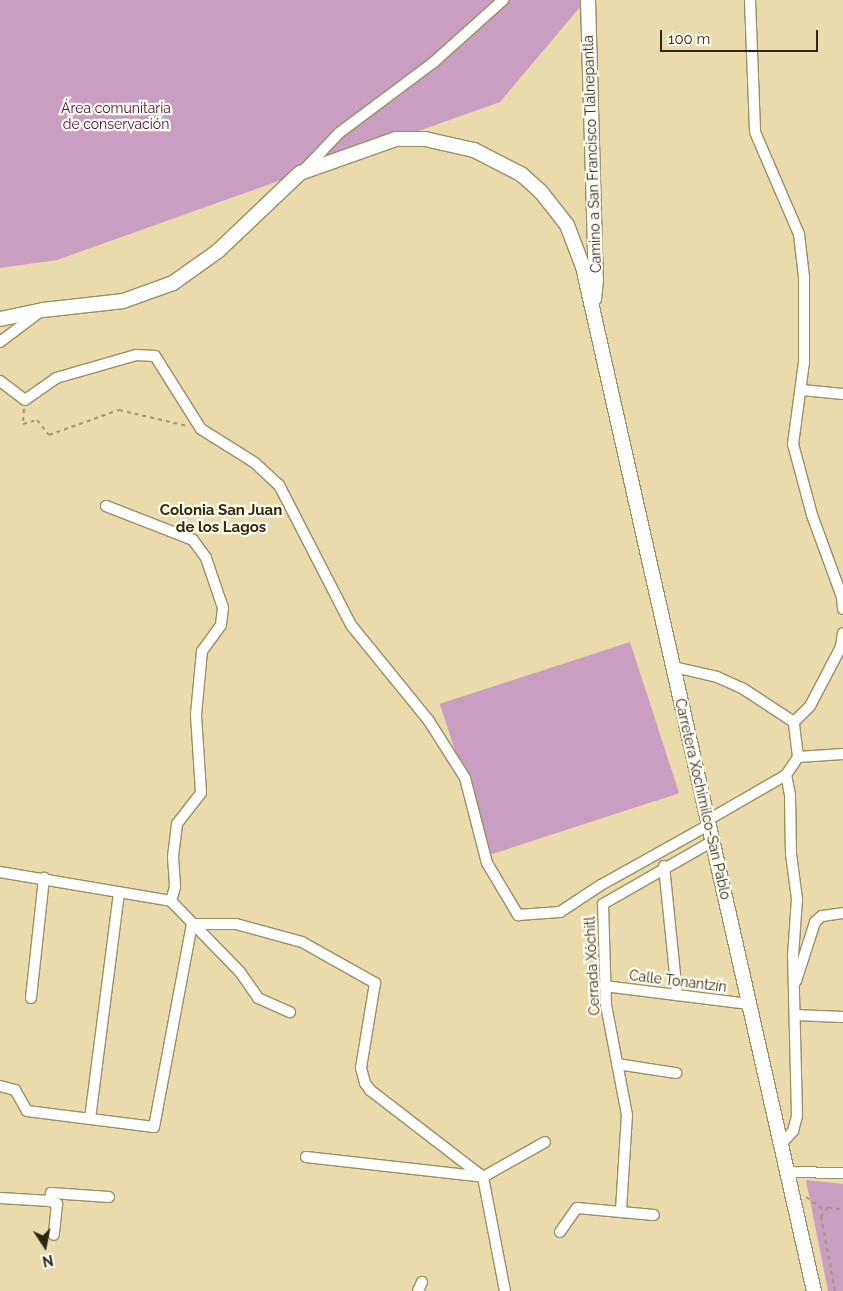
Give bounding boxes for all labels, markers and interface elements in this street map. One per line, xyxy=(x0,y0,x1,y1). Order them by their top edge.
scale bar xyxy=(663,20,820,52)
text: 100 m xyxy=(668,30,710,48)
street label: Camino a San Francisco Tlalnepantla xyxy=(579,35,605,273)
park label: Área comunitaria de conservación xyxy=(61,100,171,132)
district label: Colonia San Juan de los Lagos xyxy=(160,501,282,536)
street label: Carretera Xochimilco-San Pablo xyxy=(672,697,734,901)
street label: Cerrada Xóchitl xyxy=(581,916,603,1016)
street label: Calle Tonantzín xyxy=(628,967,728,995)
north arrow xyxy=(20,1221,70,1271)
text: N xyxy=(41,1252,55,1270)

